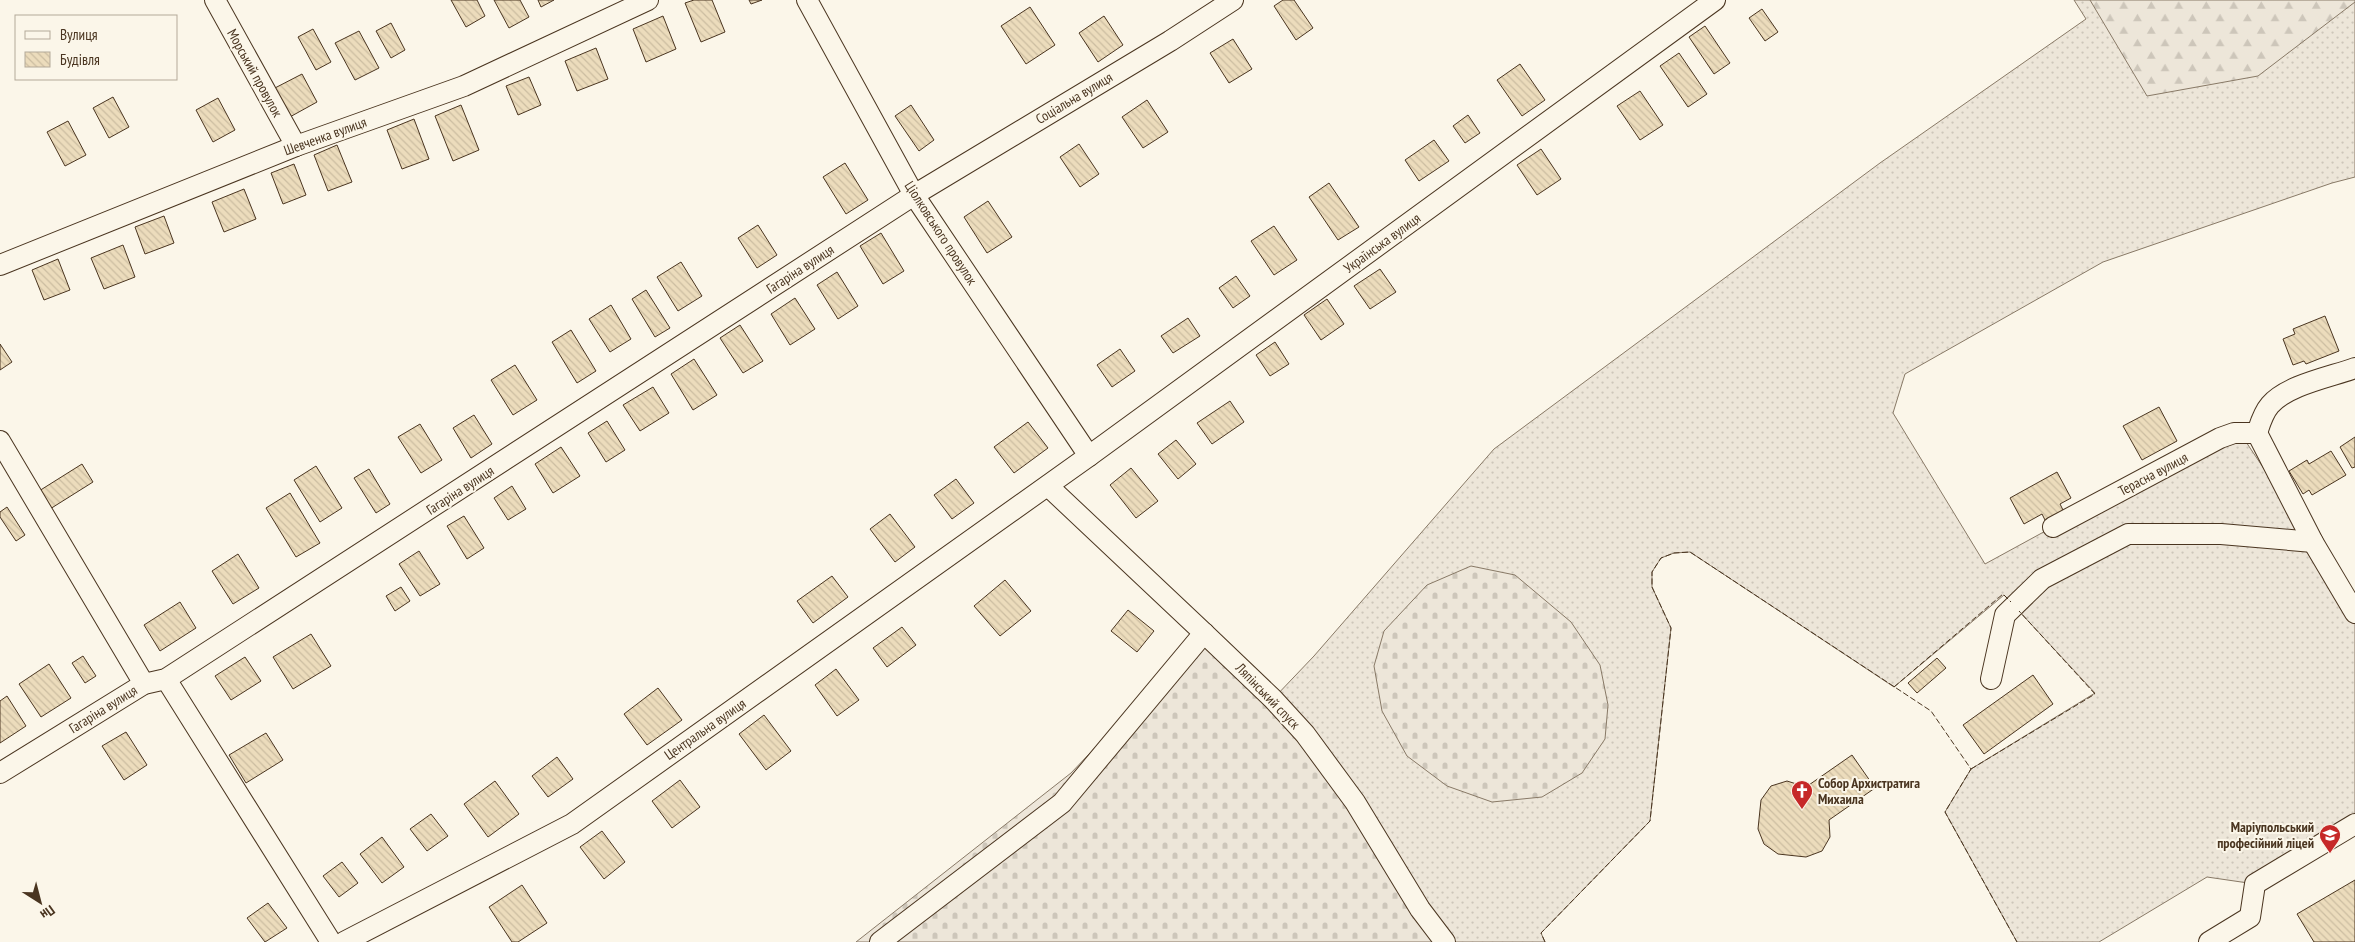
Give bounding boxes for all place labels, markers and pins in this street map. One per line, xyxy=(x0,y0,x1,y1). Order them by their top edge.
place label: Собор Архистратига Михаила xyxy=(1818,774,1920,808)
church icon: Собор Архистратига Михаила xyxy=(1790,779,1814,810)
place label: Маріупольський професійний ліцей xyxy=(2217,818,2314,852)
school or university icon: Маріупольський професійний ліцей xyxy=(2318,823,2342,854)

